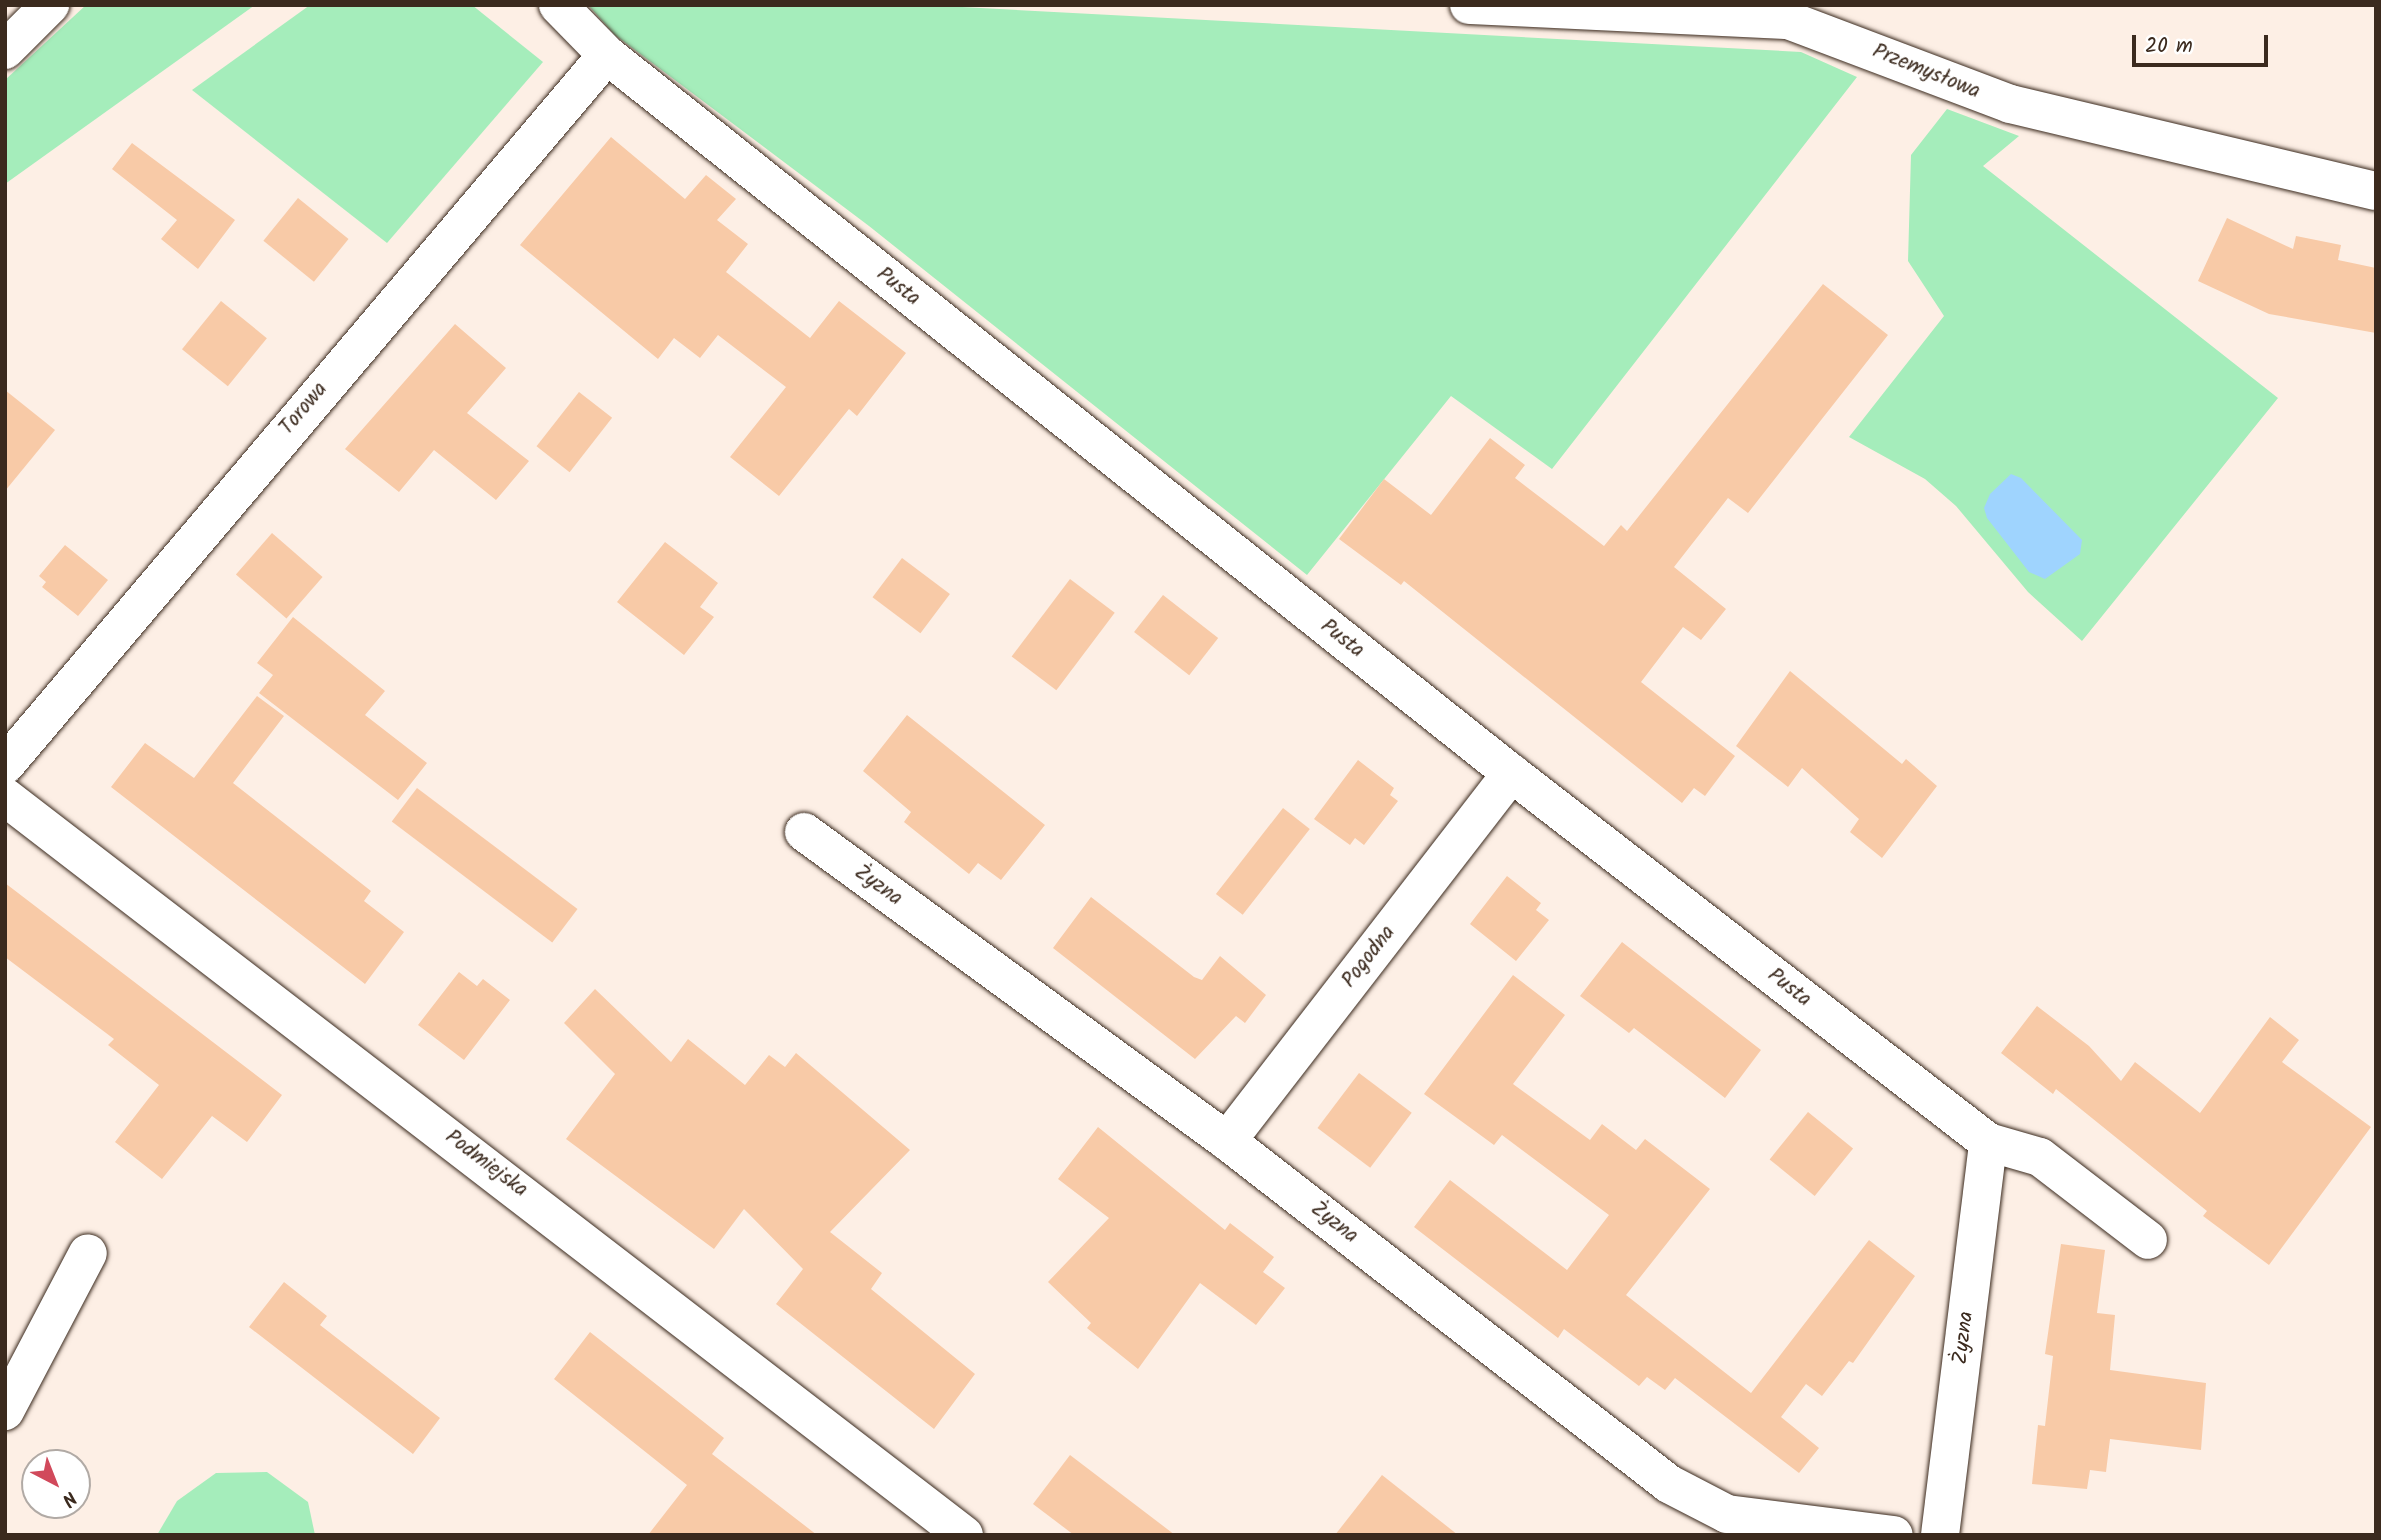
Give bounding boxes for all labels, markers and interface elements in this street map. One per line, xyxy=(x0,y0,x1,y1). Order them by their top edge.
scale bar xyxy=(2136,21,2272,65)
text: 20 m xyxy=(2145,30,2193,63)
street label: Przemysłowa xyxy=(1869,39,1983,105)
street label: Pusta xyxy=(871,262,925,312)
street label: Torowa xyxy=(275,377,333,441)
street label: Pusta xyxy=(1315,614,1369,664)
street label: Żyzna xyxy=(849,860,907,912)
street label: Pogodna xyxy=(1337,921,1401,993)
street label: Pusta xyxy=(1762,963,1816,1013)
street label: Podmiejska xyxy=(440,1125,532,1203)
street label: Żyzna xyxy=(1305,1197,1363,1249)
street label: Żyzna xyxy=(1948,1310,1980,1366)
north arrow xyxy=(21,1449,91,1519)
text: N xyxy=(54,1483,83,1513)

